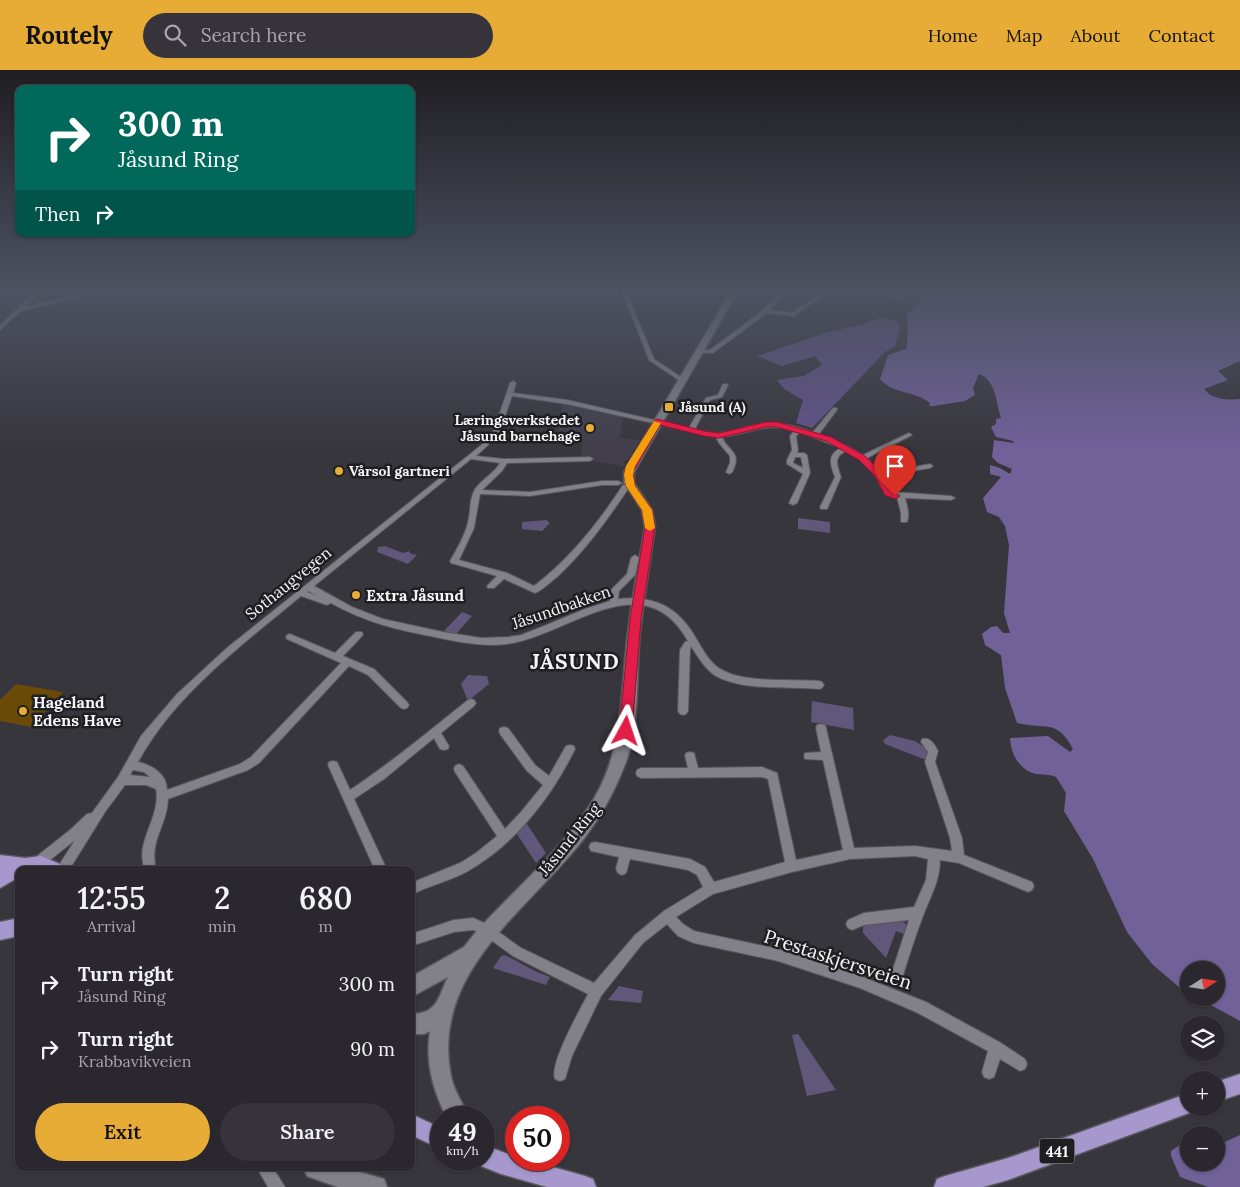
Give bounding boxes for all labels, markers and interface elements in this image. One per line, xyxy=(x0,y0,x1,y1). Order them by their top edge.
search box xyxy=(143,13,493,58)
text: Routely xyxy=(25,20,113,51)
icon: search xyxy=(161,21,189,49)
text: Search here xyxy=(201,23,306,47)
text: Home xyxy=(928,24,978,47)
text: Map xyxy=(1006,24,1042,47)
text: About xyxy=(1070,24,1120,47)
text: Contact xyxy=(1148,24,1215,47)
text: 300 m xyxy=(118,101,224,146)
icon: right xyxy=(35,105,100,170)
text: Jåsund Ring xyxy=(118,145,238,173)
icon: right xyxy=(90,200,118,228)
text: Then xyxy=(35,202,80,226)
place label: Jåsund (A) xyxy=(679,398,746,416)
marker: Jåsund (A) xyxy=(663,401,675,413)
place label: Læringsverkstedet Jåsund barnehage xyxy=(454,411,580,445)
marker: Læringsverkstedet Jåsund barnehage xyxy=(584,422,596,434)
pin xyxy=(874,445,916,496)
icon: arrive xyxy=(881,452,909,480)
place label: Vårsol gartneri xyxy=(349,462,450,480)
marker: Vårsol gartneri xyxy=(333,465,345,477)
street label: Sothaugvegen xyxy=(241,542,335,624)
street label: Jåsundbakken xyxy=(508,581,613,634)
place label: Extra Jåsund xyxy=(366,585,465,605)
marker: Extra Jåsund xyxy=(350,589,362,601)
district label: JÅSUND xyxy=(530,648,620,675)
place label: Hageland Edens Have xyxy=(33,692,122,730)
position arrow xyxy=(599,704,651,756)
marker: Hageland Edens Have xyxy=(17,705,29,717)
street label: Jåsund Ring xyxy=(533,798,605,880)
text: 12:55 xyxy=(78,879,145,917)
text: 2 xyxy=(214,879,230,917)
text: 680 xyxy=(299,879,352,917)
text: Arrival xyxy=(87,916,136,936)
text: min xyxy=(208,916,237,936)
text: m xyxy=(319,916,333,936)
street label: Prestaskjersveien xyxy=(761,924,915,994)
north arrow xyxy=(1180,961,1225,1006)
map controls xyxy=(1180,961,1225,1171)
text: Turn right xyxy=(78,962,174,986)
icon: right xyxy=(35,970,63,998)
text: 300 m xyxy=(339,972,395,996)
text: Jåsund Ring xyxy=(78,986,166,1006)
button: layers xyxy=(1180,1016,1225,1061)
text: Turn right xyxy=(78,1027,174,1051)
icon: right xyxy=(35,1035,63,1063)
text: 90 m xyxy=(350,1037,395,1061)
text: Krabbavikveien xyxy=(78,1051,191,1071)
button: + xyxy=(1180,1071,1225,1116)
button: Exit xyxy=(35,1103,210,1161)
button: Share xyxy=(220,1103,395,1161)
speed limit sign: 50 xyxy=(505,1106,570,1171)
text: 49 xyxy=(448,1116,477,1148)
button: − xyxy=(1180,1126,1225,1171)
road number: 441 xyxy=(1040,1138,1074,1164)
text: km/h xyxy=(446,1143,479,1158)

